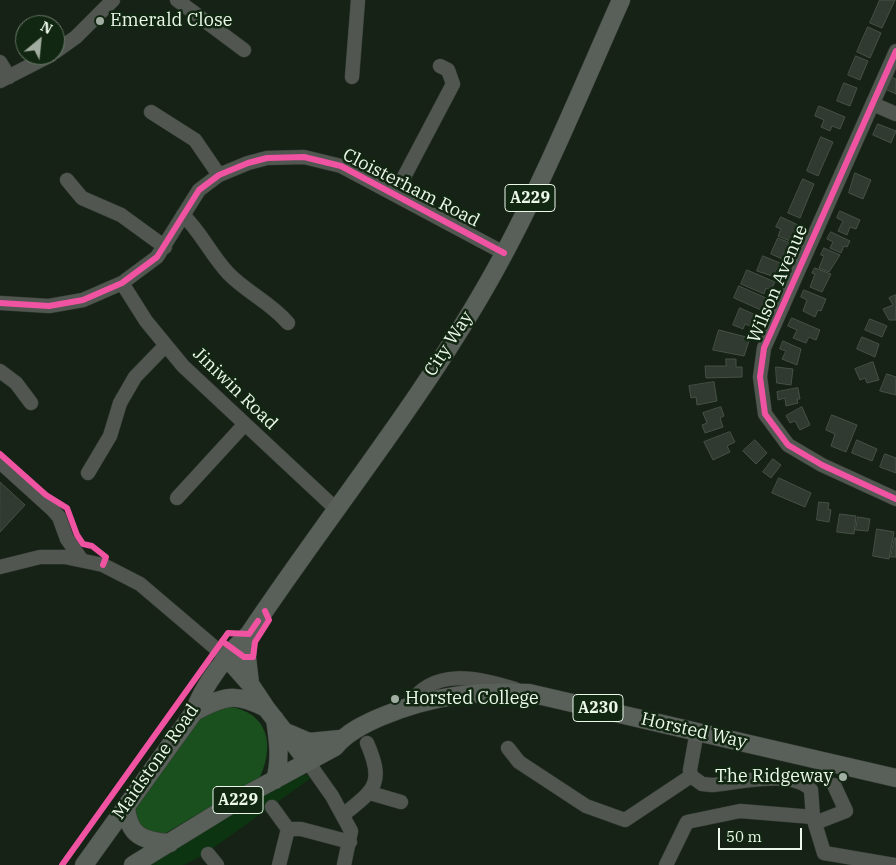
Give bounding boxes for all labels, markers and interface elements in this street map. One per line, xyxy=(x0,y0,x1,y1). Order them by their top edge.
place label: Emerald Close xyxy=(110,10,232,32)
north arrow xyxy=(15,15,65,65)
marker: Emerald Close xyxy=(94,15,106,27)
text: N xyxy=(37,17,56,38)
street label: Cloisterham Road xyxy=(339,144,483,232)
road number: A229 xyxy=(505,184,555,212)
street label: Wilson Avenue xyxy=(743,222,813,346)
street label: City Way xyxy=(420,307,478,381)
street label: Jiniwin Road xyxy=(188,343,282,435)
place label: Horsted College xyxy=(405,688,539,710)
marker: Horsted College xyxy=(389,693,401,705)
road number: A230 xyxy=(573,694,623,721)
street label: Maidstone Road xyxy=(108,700,204,824)
street label: Horsted Way xyxy=(639,708,749,754)
place label: The Ridgeway xyxy=(715,766,833,788)
marker: The Ridgeway xyxy=(837,771,849,783)
road number: A229 xyxy=(213,786,263,814)
scale bar xyxy=(721,818,805,850)
text: 50 m xyxy=(726,827,762,846)

